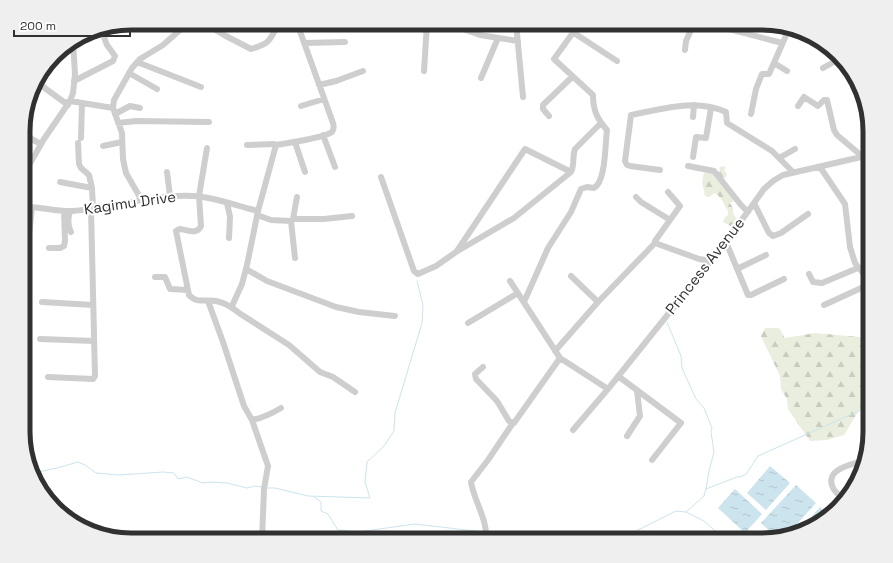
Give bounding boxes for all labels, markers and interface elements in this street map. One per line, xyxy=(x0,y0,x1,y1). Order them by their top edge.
scale bar xyxy=(14,12,130,38)
text: 200 m xyxy=(20,18,56,34)
street label: Kagimu Drive xyxy=(83,187,177,218)
street label: Princess Avenue xyxy=(661,213,748,318)

